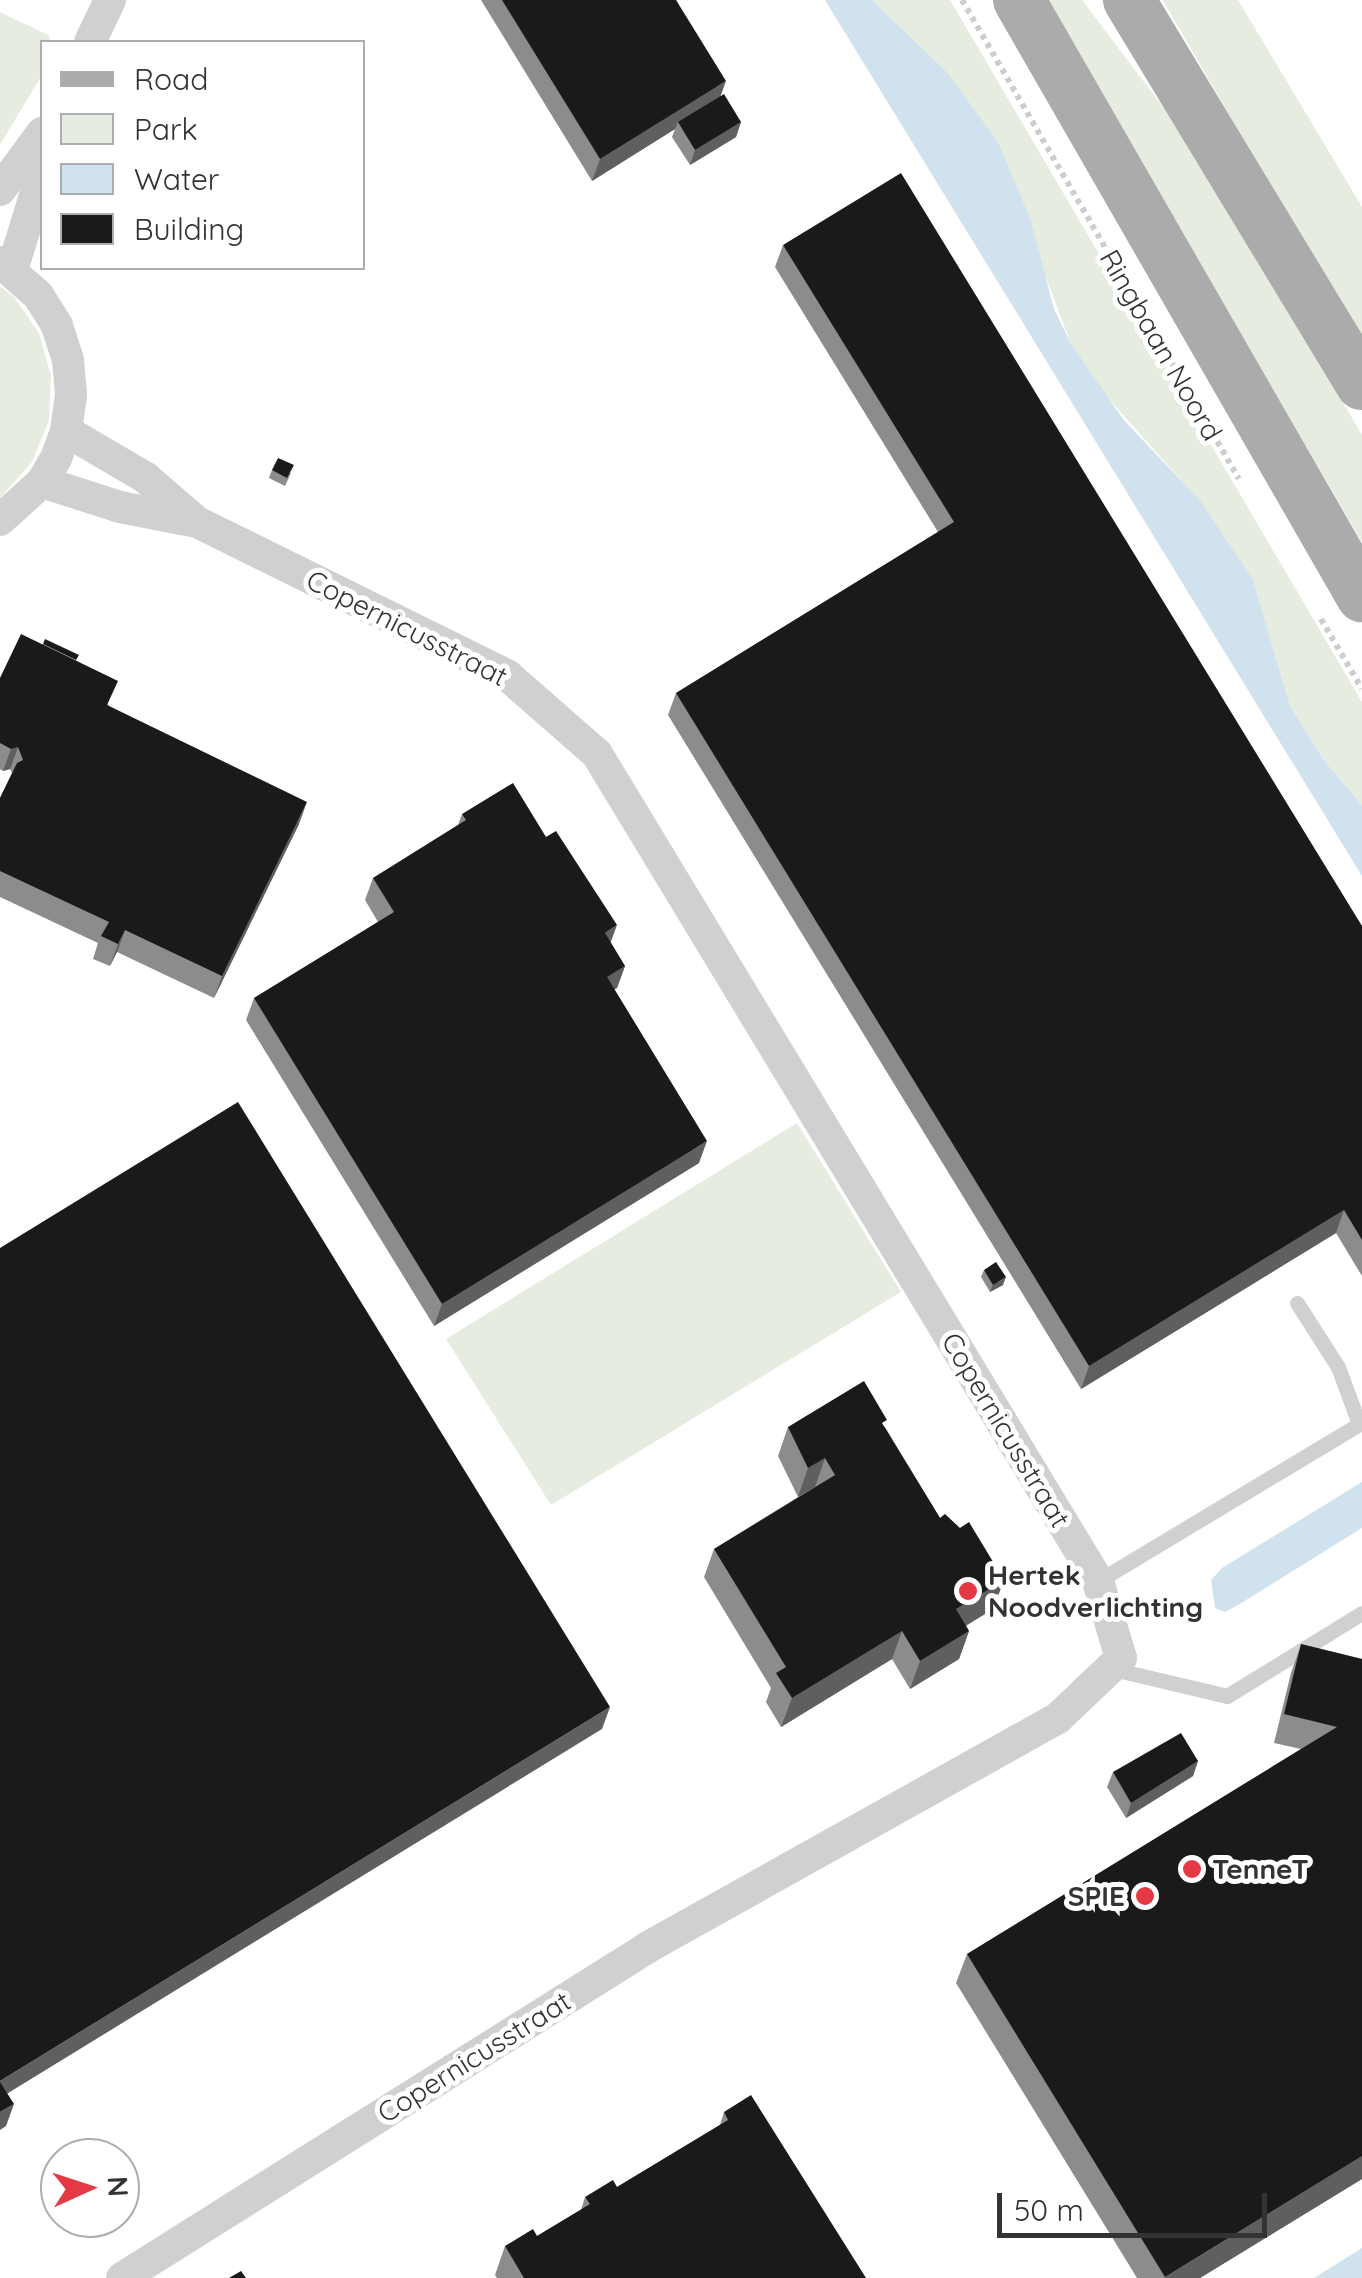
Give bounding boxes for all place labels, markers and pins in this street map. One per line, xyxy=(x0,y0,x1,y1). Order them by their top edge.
place label: Hertek Noodverlichting xyxy=(988,1558,1203,1624)
marker: Hertek Noodverlichting xyxy=(957,1580,979,1602)
place label: TenneT xyxy=(1212,1852,1309,1886)
marker: TenneT xyxy=(1181,1858,1203,1880)
place label: SPIE xyxy=(1068,1879,1125,1913)
marker: SPIE xyxy=(1134,1885,1156,1907)

